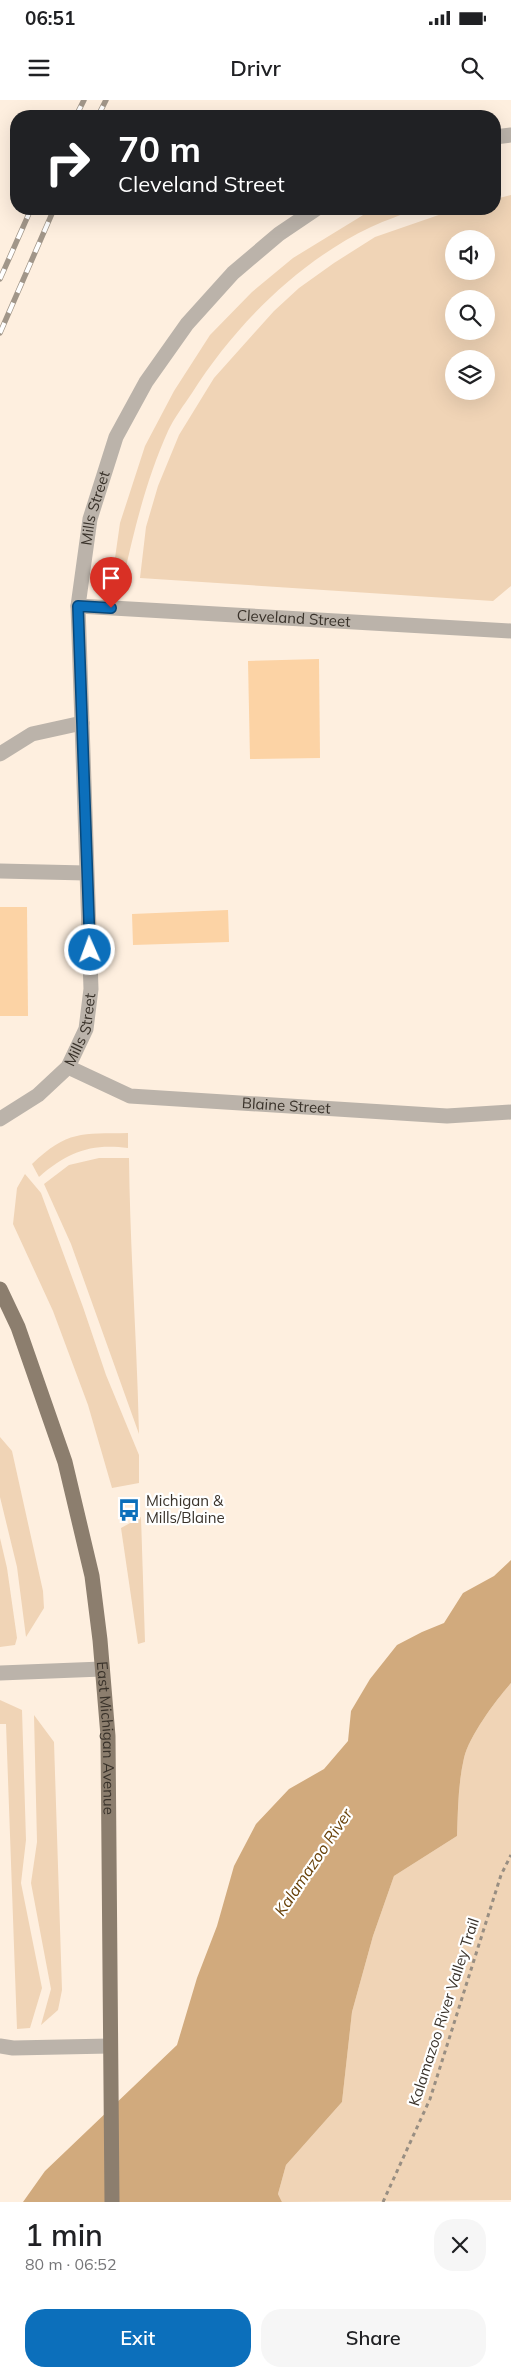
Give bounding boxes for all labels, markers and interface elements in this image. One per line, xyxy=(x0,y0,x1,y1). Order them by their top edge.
text: 06:51 xyxy=(25,6,75,30)
icon: menu xyxy=(25,54,53,82)
text: Drivr xyxy=(230,54,281,82)
icon: search xyxy=(458,54,486,82)
text: 70 m xyxy=(118,127,201,171)
icon: right xyxy=(35,130,100,195)
text: Cleveland Street xyxy=(118,170,285,198)
map controls xyxy=(445,230,495,400)
button: sound xyxy=(445,230,495,280)
button: search xyxy=(445,290,495,340)
button: layers xyxy=(445,350,495,400)
street label: Mills Street xyxy=(76,468,114,547)
pin xyxy=(90,557,132,608)
icon: arrive xyxy=(97,564,125,592)
street label: Cleveland Street xyxy=(236,605,351,631)
position arrow xyxy=(63,923,115,975)
street label: Mills Street xyxy=(60,992,99,1069)
street label: Blaine Street xyxy=(241,1093,331,1118)
place label: Michigan & Mills/Blaine xyxy=(146,1491,225,1527)
bus stop icon: Michigan & Mills/Blaine xyxy=(116,1497,142,1523)
street label: East Michigan Avenue xyxy=(93,1661,119,1815)
water label: Kalamazoo River xyxy=(270,1804,357,1919)
street label: Kalamazoo River Valley Trail xyxy=(404,1916,483,2108)
text: 1 min xyxy=(25,2216,103,2254)
button: close xyxy=(434,2219,486,2271)
text: 80 m · 06:52 xyxy=(25,2254,117,2274)
button: Exit xyxy=(25,2309,251,2367)
button: Share xyxy=(261,2309,486,2367)

